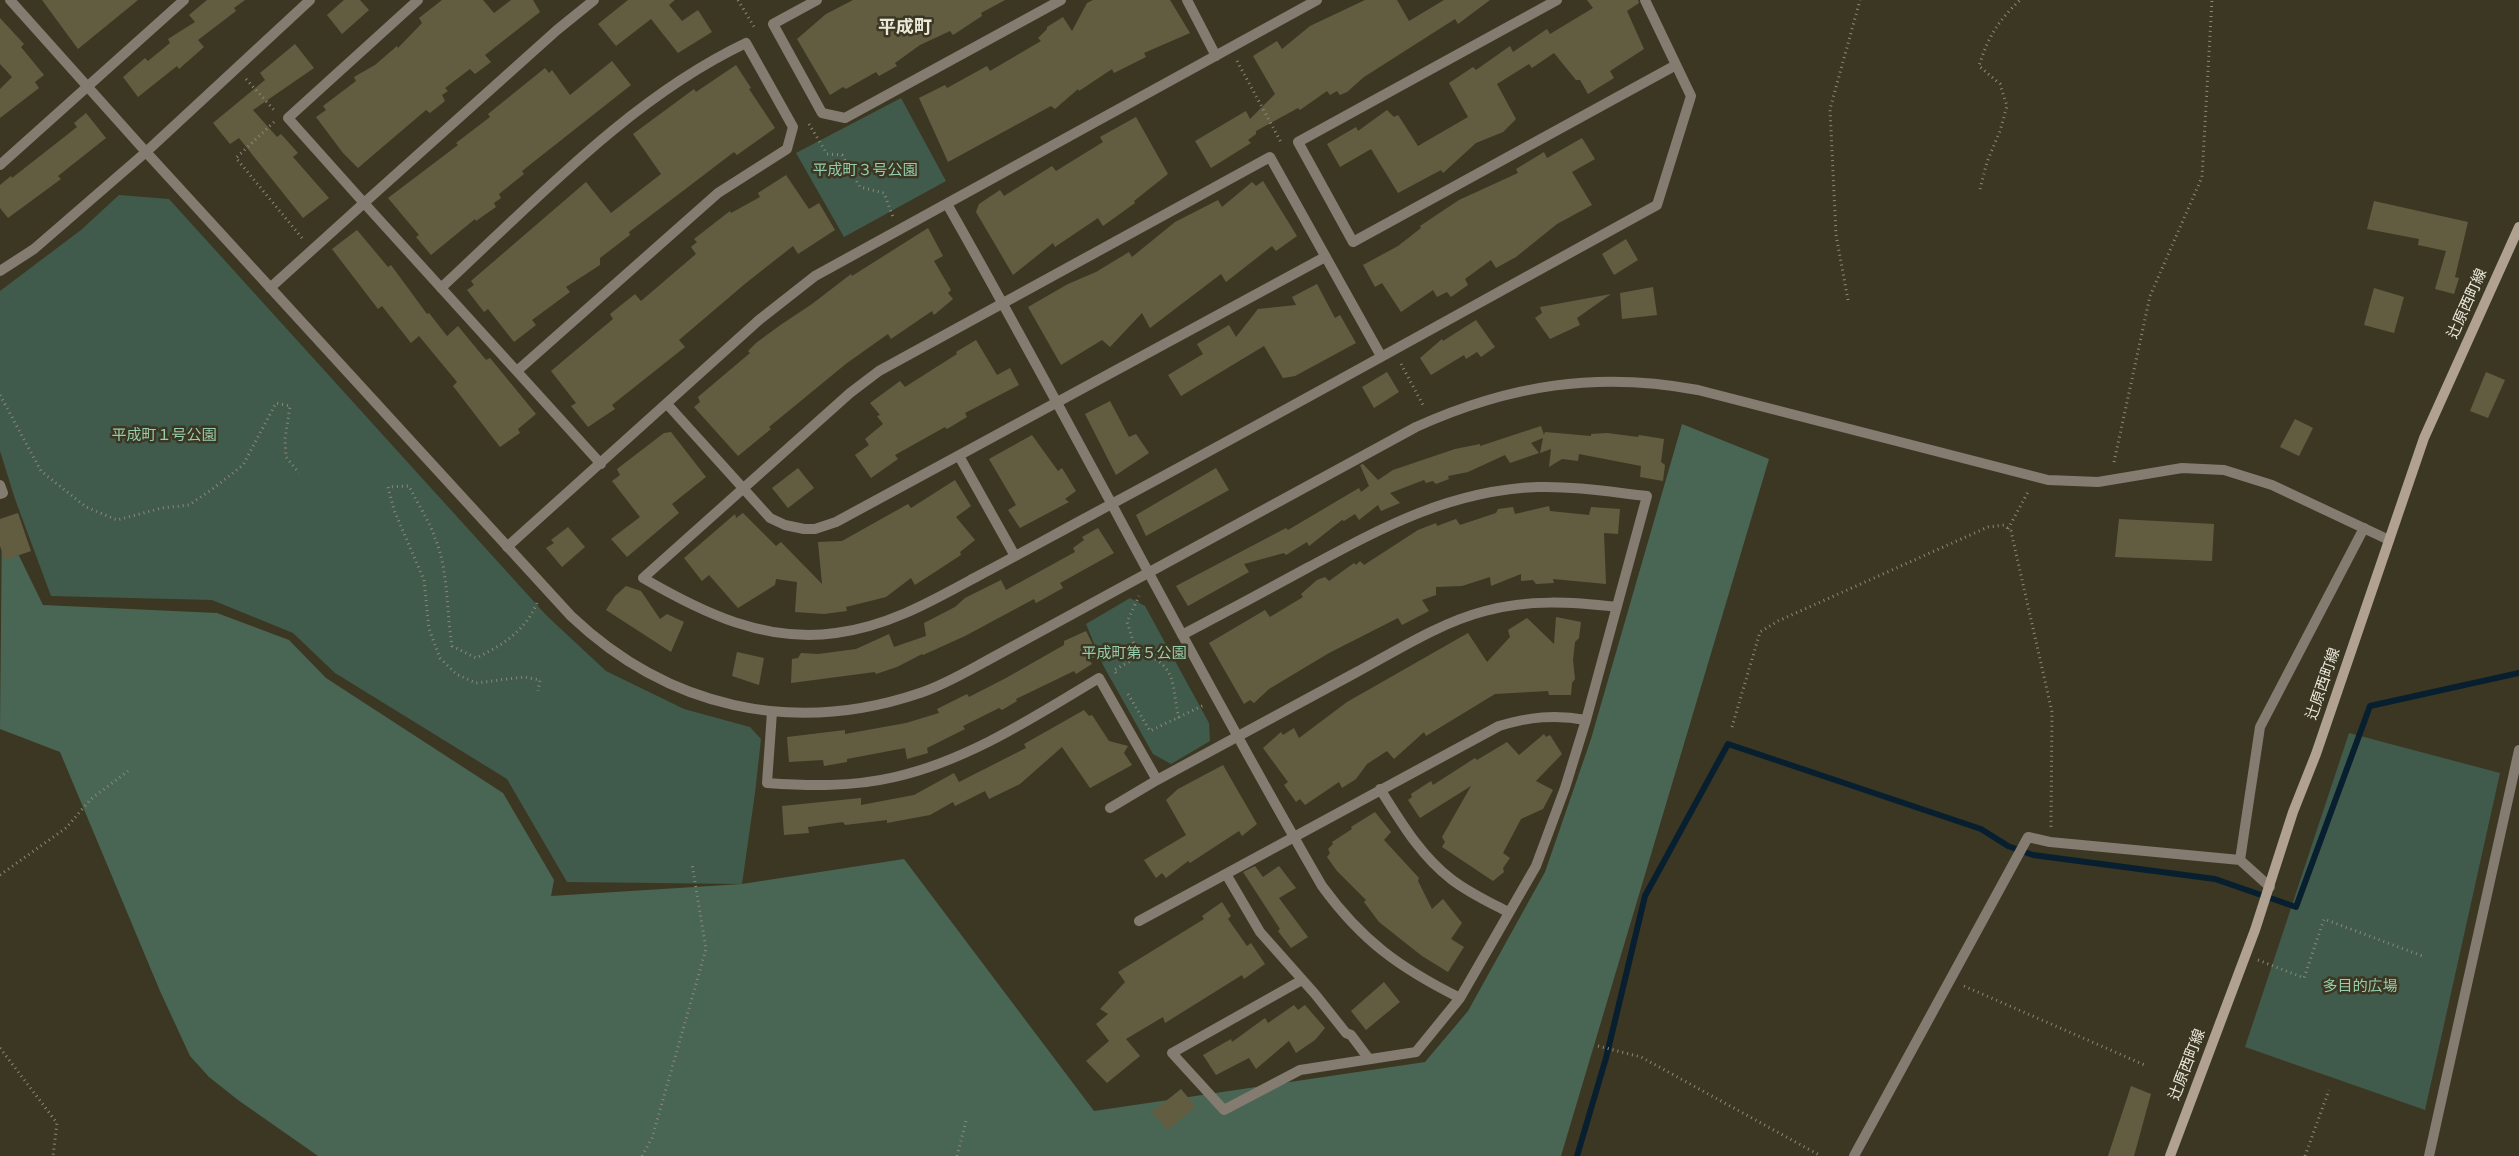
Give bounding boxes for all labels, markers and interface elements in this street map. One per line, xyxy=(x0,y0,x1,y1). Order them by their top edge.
district label: 平成町 xyxy=(878,18,932,40)
park label: 平成町３号公園 xyxy=(813,162,917,180)
street label: 辻原西町線 xyxy=(2445,266,2491,342)
park label: 平成町１号公園 xyxy=(112,427,216,445)
park label: 平成町第５公園 xyxy=(1082,645,1186,663)
street label: 辻原西町線 xyxy=(2303,646,2345,722)
park label: 多目的広場 xyxy=(2323,978,2397,996)
street label: 辻原西町線 xyxy=(2166,1027,2210,1103)

